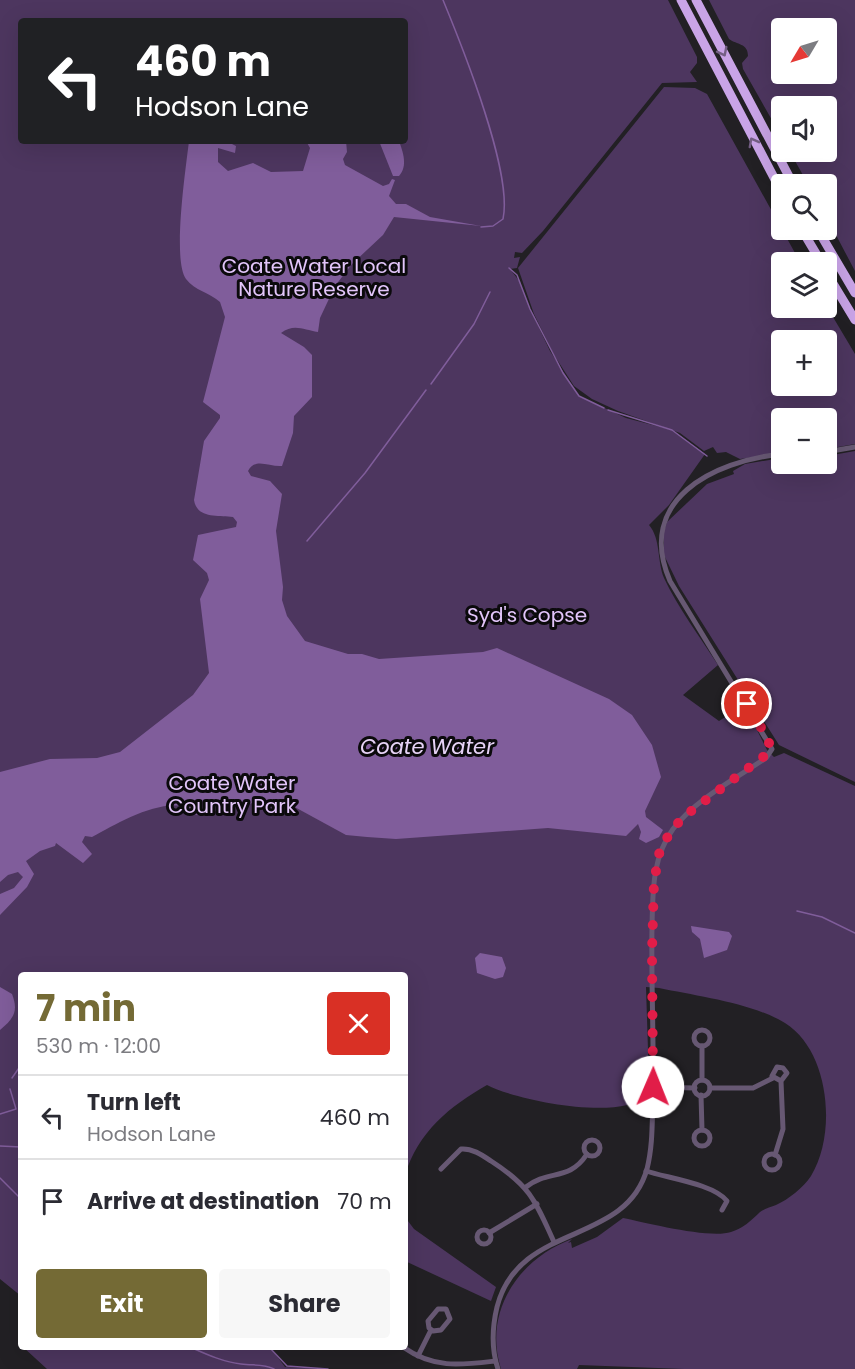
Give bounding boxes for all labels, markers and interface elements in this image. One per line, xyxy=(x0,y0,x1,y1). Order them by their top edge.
north arrow xyxy=(771,18,837,84)
map controls xyxy=(771,18,837,474)
text: 460 m xyxy=(135,32,271,91)
icon: left xyxy=(36,42,114,120)
one-way arrow xyxy=(715,46,727,57)
text: Hodson Lane xyxy=(135,88,309,125)
button: sound xyxy=(771,96,837,162)
one-way arrow xyxy=(749,138,760,148)
button: search xyxy=(771,174,837,240)
park label: Coate Water Local Nature Reserve xyxy=(222,252,406,303)
button: layers xyxy=(771,252,837,318)
button: + xyxy=(771,330,837,396)
button: − xyxy=(771,408,837,474)
park label: Syd's Copse xyxy=(467,601,587,629)
pin xyxy=(721,678,772,729)
icon: arrive xyxy=(730,687,763,720)
water label: Coate Water xyxy=(360,732,495,761)
park label: Coate Water Country Park xyxy=(168,769,297,820)
text: 7 min xyxy=(36,983,136,1034)
button: close xyxy=(327,992,390,1055)
text: 530 m · 12:00 xyxy=(36,1032,161,1060)
position arrow xyxy=(621,1055,685,1119)
text: Turn left xyxy=(87,1087,181,1118)
icon: left xyxy=(36,1101,69,1134)
text: 460 m xyxy=(320,1102,390,1133)
text: Hodson Lane xyxy=(87,1120,216,1148)
icon: arrive xyxy=(36,1185,69,1218)
text: Arrive at destination xyxy=(87,1186,319,1217)
text: 70 m xyxy=(337,1186,392,1217)
button: Exit xyxy=(36,1269,207,1338)
button: Share xyxy=(219,1269,390,1338)

